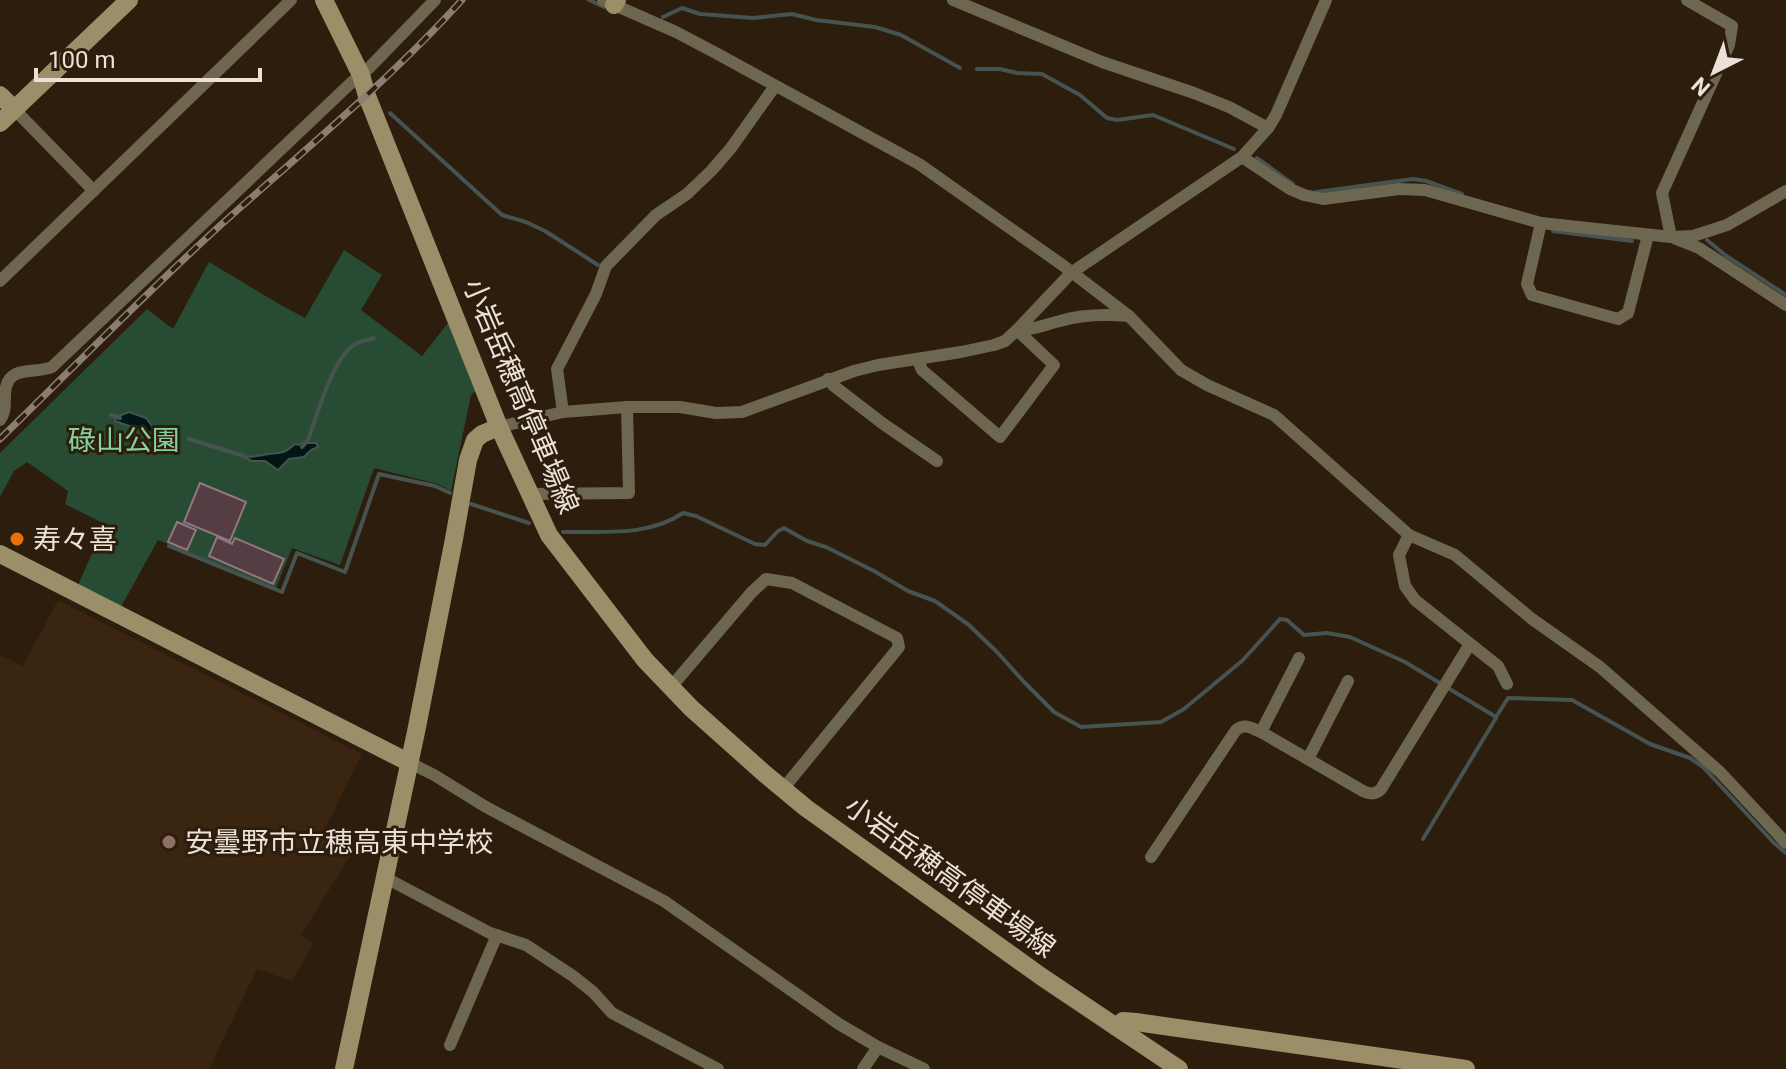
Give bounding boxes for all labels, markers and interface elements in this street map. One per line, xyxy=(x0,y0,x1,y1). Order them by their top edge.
scale bar xyxy=(36,32,260,82)
north arrow xyxy=(1674,32,1754,112)
text: 100 m xyxy=(48,46,115,74)
text: N xyxy=(1687,72,1715,101)
street label: 小岩岳穂高停車場線 xyxy=(457,274,585,518)
park label: 碌山公園 xyxy=(68,424,180,457)
place label: 寿々喜 xyxy=(33,523,117,556)
marker: 寿々喜 xyxy=(8,530,26,548)
street label: 小岩岳穂高停車場線 xyxy=(838,790,1062,964)
place label: 安曇野市立穂高東中学校 xyxy=(185,826,493,859)
marker: 安曇野市立穂高東中学校 xyxy=(160,833,178,851)

